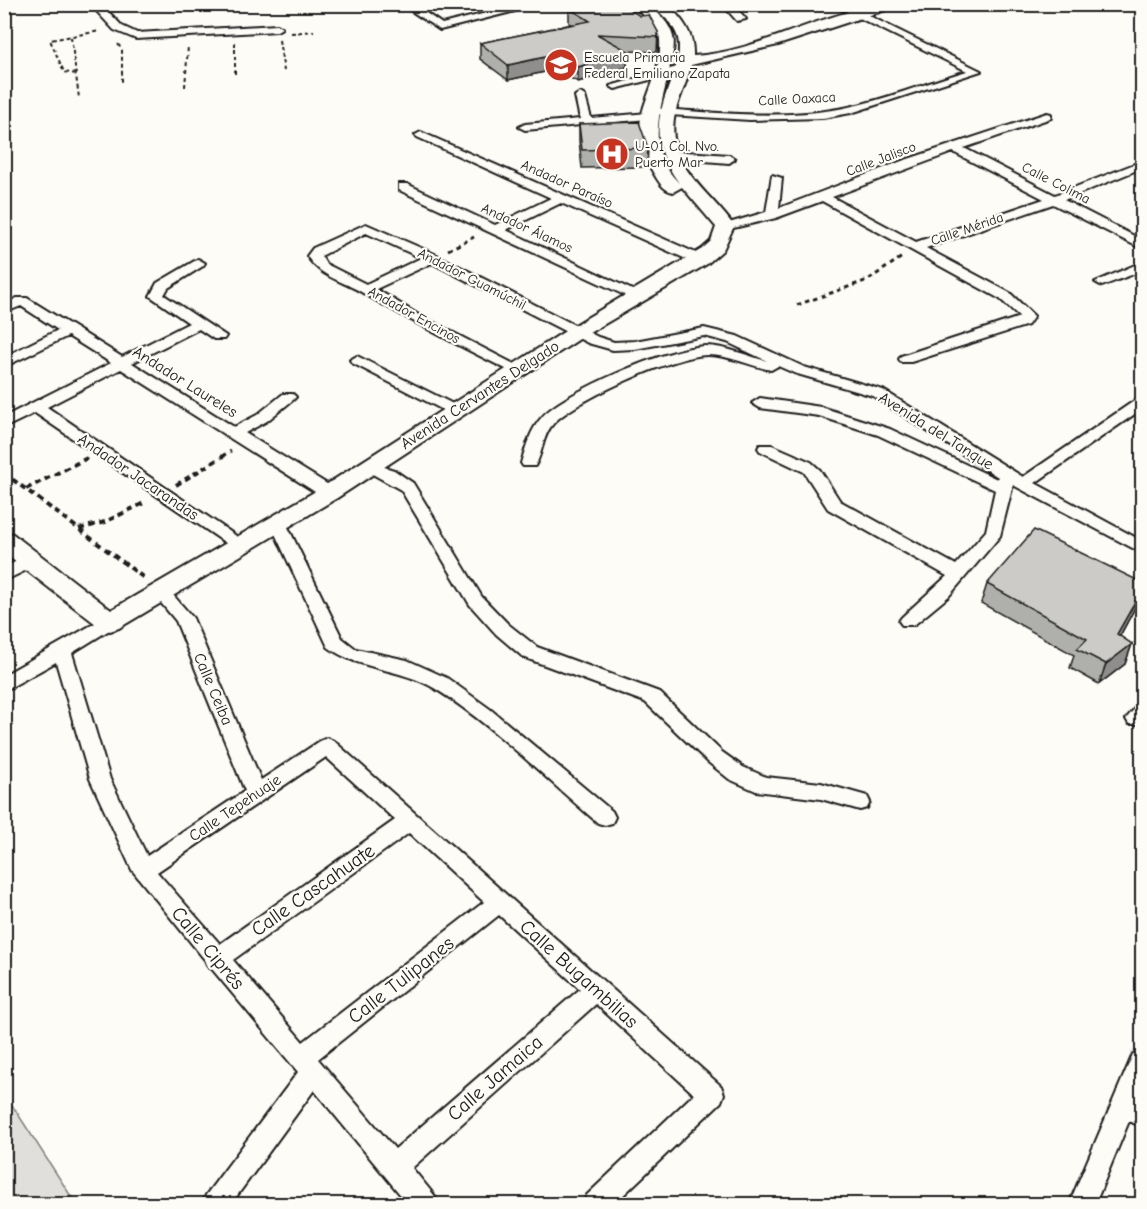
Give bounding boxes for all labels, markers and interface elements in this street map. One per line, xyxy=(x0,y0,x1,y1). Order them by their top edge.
school or university icon: Escuela Primaria Federal Emiliano Zapata xyxy=(543,47,579,83)
place label: Escuela Primaria Federal Emiliano Zapata xyxy=(584,49,730,82)
street label: Calle Oaxaca xyxy=(758,88,836,110)
hospital icon: U-01 Col. Nvo. Puerto Mar xyxy=(594,136,630,172)
place label: U-01 Col. Nvo. Puerto Mar xyxy=(635,138,719,171)
street label: Calle Jalisco xyxy=(844,138,918,180)
street label: Andador Paraíso xyxy=(518,156,616,212)
street label: Calle Colima xyxy=(1019,158,1093,208)
street label: Andador Álamos xyxy=(479,199,575,257)
street label: Calle Mérida xyxy=(928,209,1006,249)
street label: Andador Guamúchil xyxy=(415,244,529,314)
street label: Andador Encinos xyxy=(365,283,463,347)
street label: Avenida Cervantes Delgado xyxy=(397,337,563,453)
street label: Andador Laureles xyxy=(129,343,241,422)
street label: Avenida del Tanque xyxy=(875,388,997,474)
street label: Andador Jacarandas xyxy=(74,430,202,524)
street label: Calle Ceiba xyxy=(190,650,236,728)
street label: Calle Tepehuaje xyxy=(186,771,284,845)
street label: Calle Cascahuate xyxy=(247,839,379,941)
street label: Calle Ciprés xyxy=(167,902,249,994)
street label: Calle Bugambilias xyxy=(515,915,643,1033)
street label: Calle Tulipanes xyxy=(343,932,459,1028)
street label: Calle Jamaica xyxy=(443,1030,547,1126)

